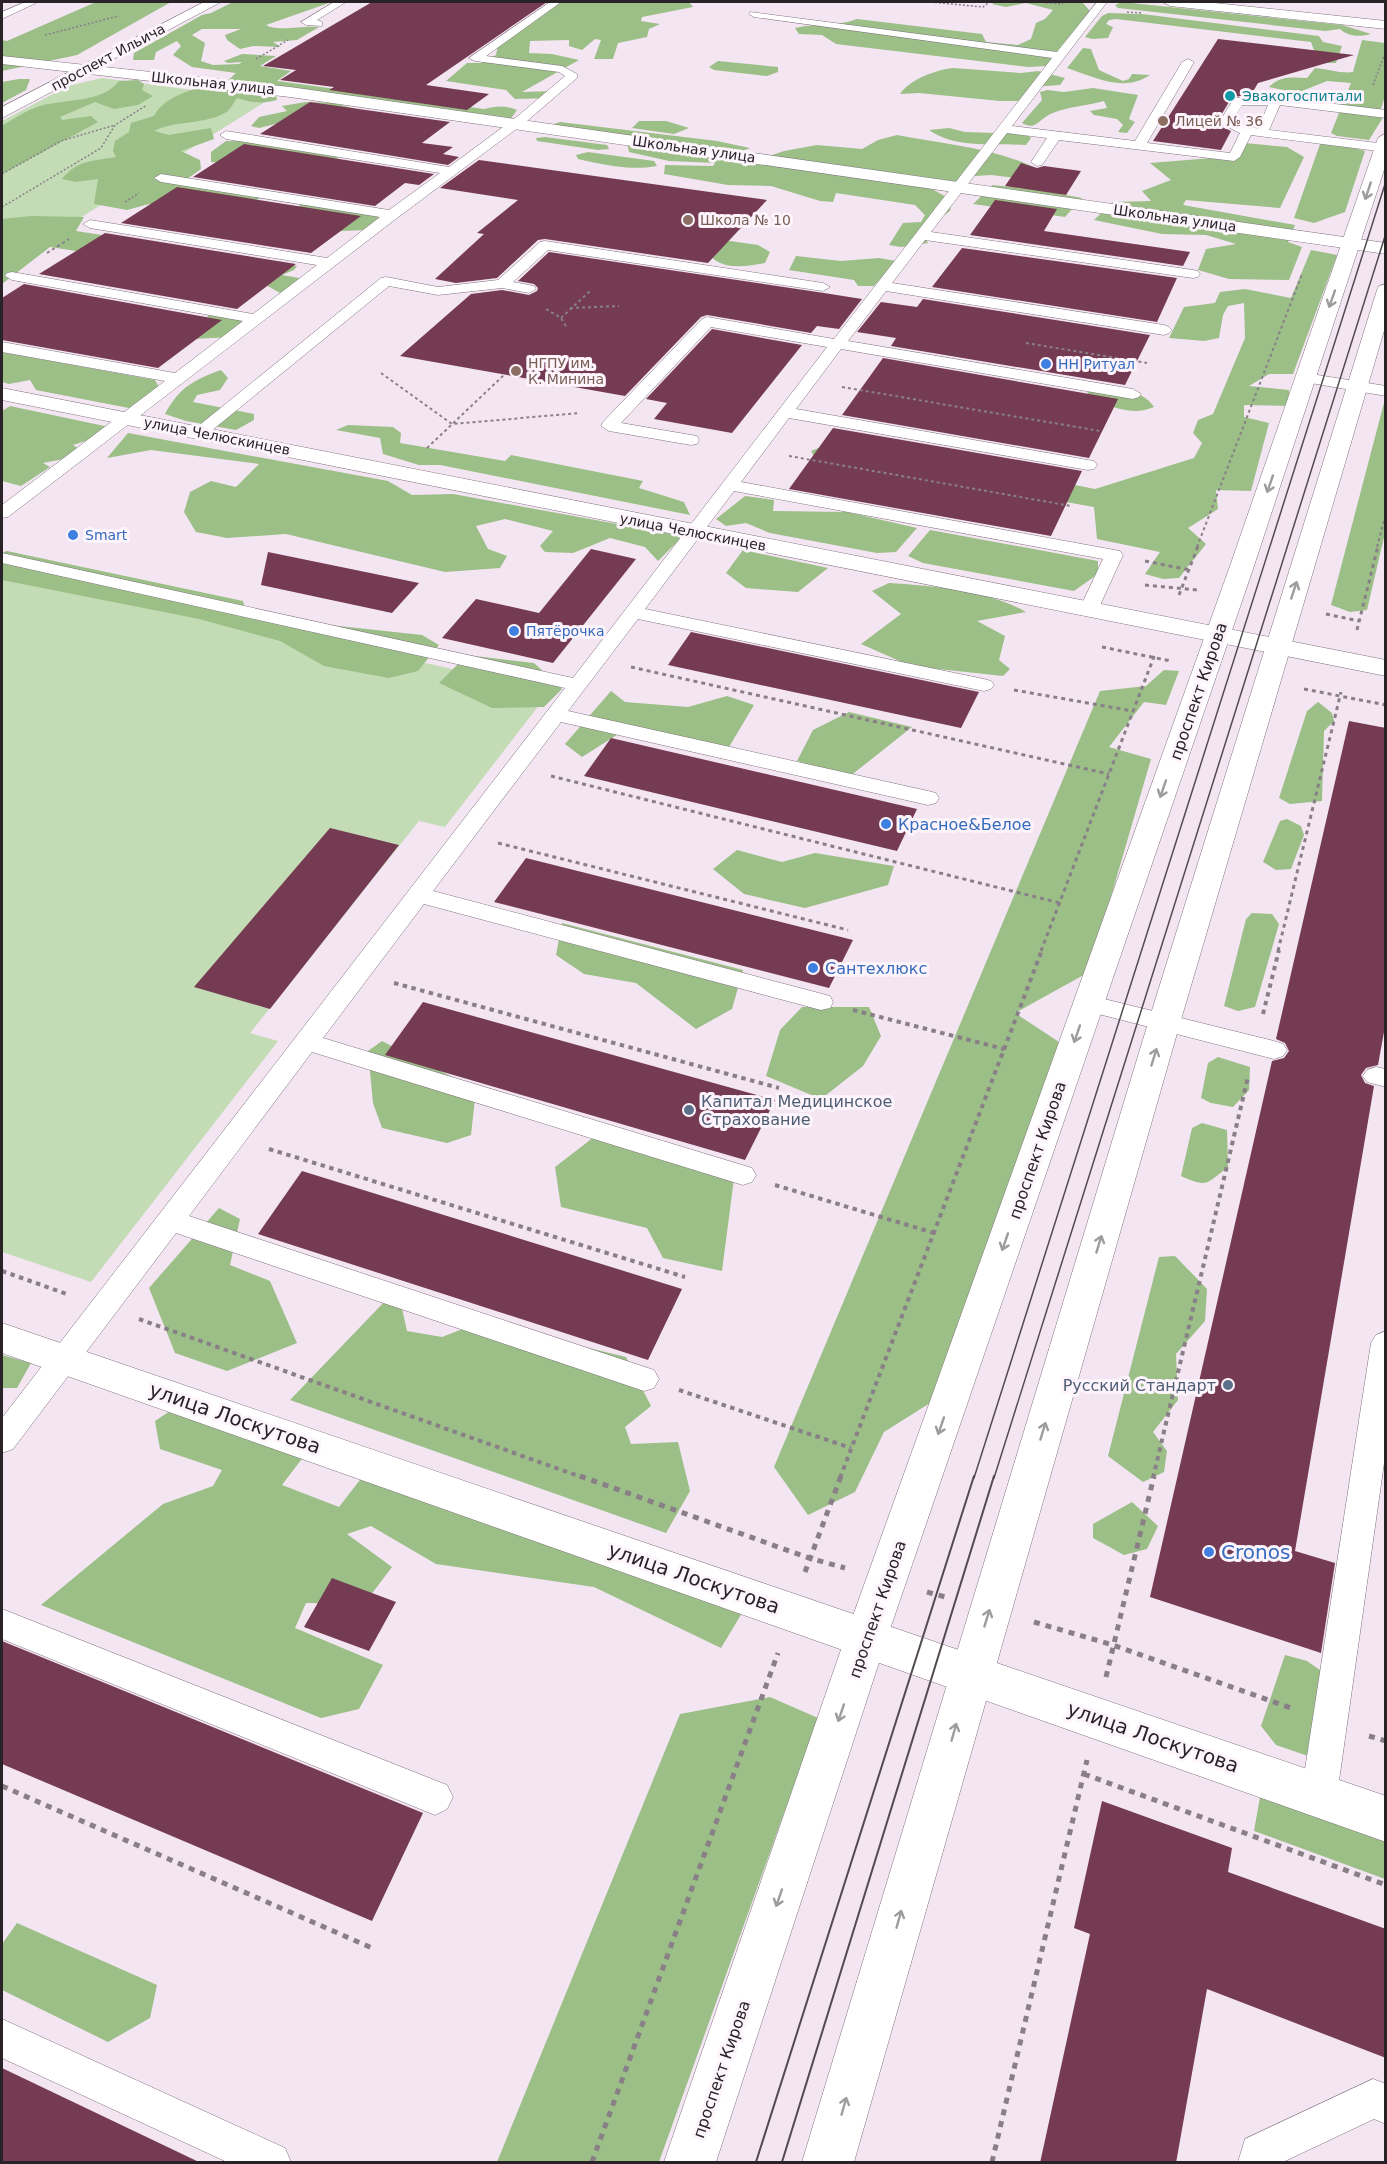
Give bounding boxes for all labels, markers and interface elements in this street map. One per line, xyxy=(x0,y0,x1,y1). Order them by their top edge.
street label: проспект Ильича xyxy=(48,20,168,94)
street label: Школьная улица xyxy=(150,69,276,97)
place label: Эвакогоспитали xyxy=(1242,88,1362,104)
marker: Эвакогоспитали xyxy=(1223,89,1237,103)
place label: Лицей № 36 xyxy=(1175,113,1263,129)
marker: Лицей № 36 xyxy=(1156,114,1170,128)
street label: Школьная улица xyxy=(631,132,757,166)
one-way arrow xyxy=(1362,181,1373,200)
street label: Школьная улица xyxy=(1112,201,1238,235)
place label: Школа № 10 xyxy=(700,212,791,228)
marker: Школа № 10 xyxy=(681,213,695,227)
one-way arrow xyxy=(1326,289,1337,308)
place label: НГПУ им. К. Минина xyxy=(528,355,604,387)
place label: НН Ритуал xyxy=(1058,356,1135,372)
marker: НН Ритуал xyxy=(1039,357,1053,371)
marker: НГПУ им. К. Минина xyxy=(509,364,523,378)
street label: улица Челюскинцев xyxy=(143,414,291,458)
one-way arrow xyxy=(1263,474,1274,493)
street label: улица Челюскинцев xyxy=(619,510,767,554)
place label: Smart xyxy=(85,527,128,543)
marker: Smart xyxy=(66,528,80,542)
one-way arrow xyxy=(1289,581,1300,600)
street label: проспект Кирова xyxy=(1166,620,1231,763)
place label: Пятёрочка xyxy=(526,623,604,639)
marker: Пятёрочка xyxy=(507,624,521,638)
one-way arrow xyxy=(1157,779,1168,798)
place label: Красное&Белое xyxy=(898,815,1031,834)
marker: Красное&Белое xyxy=(879,817,893,831)
place label: Сантехлюкс xyxy=(825,959,927,978)
marker: Сантехлюкс xyxy=(806,961,820,975)
one-way arrow xyxy=(1071,1024,1082,1043)
one-way arrow xyxy=(1149,1048,1160,1067)
street label: проспект Кирова xyxy=(1005,1079,1070,1222)
place label: Капитал Медицинское Страхование xyxy=(701,1092,892,1129)
marker: Капитал Медицинское Страхование xyxy=(682,1103,696,1117)
one-way arrow xyxy=(998,1232,1009,1251)
one-way arrow xyxy=(1094,1235,1105,1254)
place label: Русский Стандарт xyxy=(1063,1376,1216,1395)
street label: улица Лоскутова xyxy=(146,1377,324,1459)
marker: Русский Стандарт xyxy=(1221,1378,1235,1392)
one-way arrow xyxy=(934,1416,945,1435)
one-way arrow xyxy=(1038,1422,1049,1441)
street label: улица Лоскутова xyxy=(605,1537,783,1619)
street label: проспект Кирова xyxy=(845,1538,910,1681)
place label: Cronos xyxy=(1221,1540,1290,1564)
marker: Cronos xyxy=(1202,1545,1216,1559)
one-way arrow xyxy=(982,1609,993,1628)
street label: улица Лоскутова xyxy=(1064,1696,1242,1778)
one-way arrow xyxy=(835,1703,846,1722)
one-way arrow xyxy=(949,1723,960,1742)
one-way arrow xyxy=(773,1888,784,1907)
one-way arrow xyxy=(894,1910,905,1929)
street label: проспект Кирова xyxy=(689,1998,754,2141)
one-way arrow xyxy=(839,2097,850,2116)

